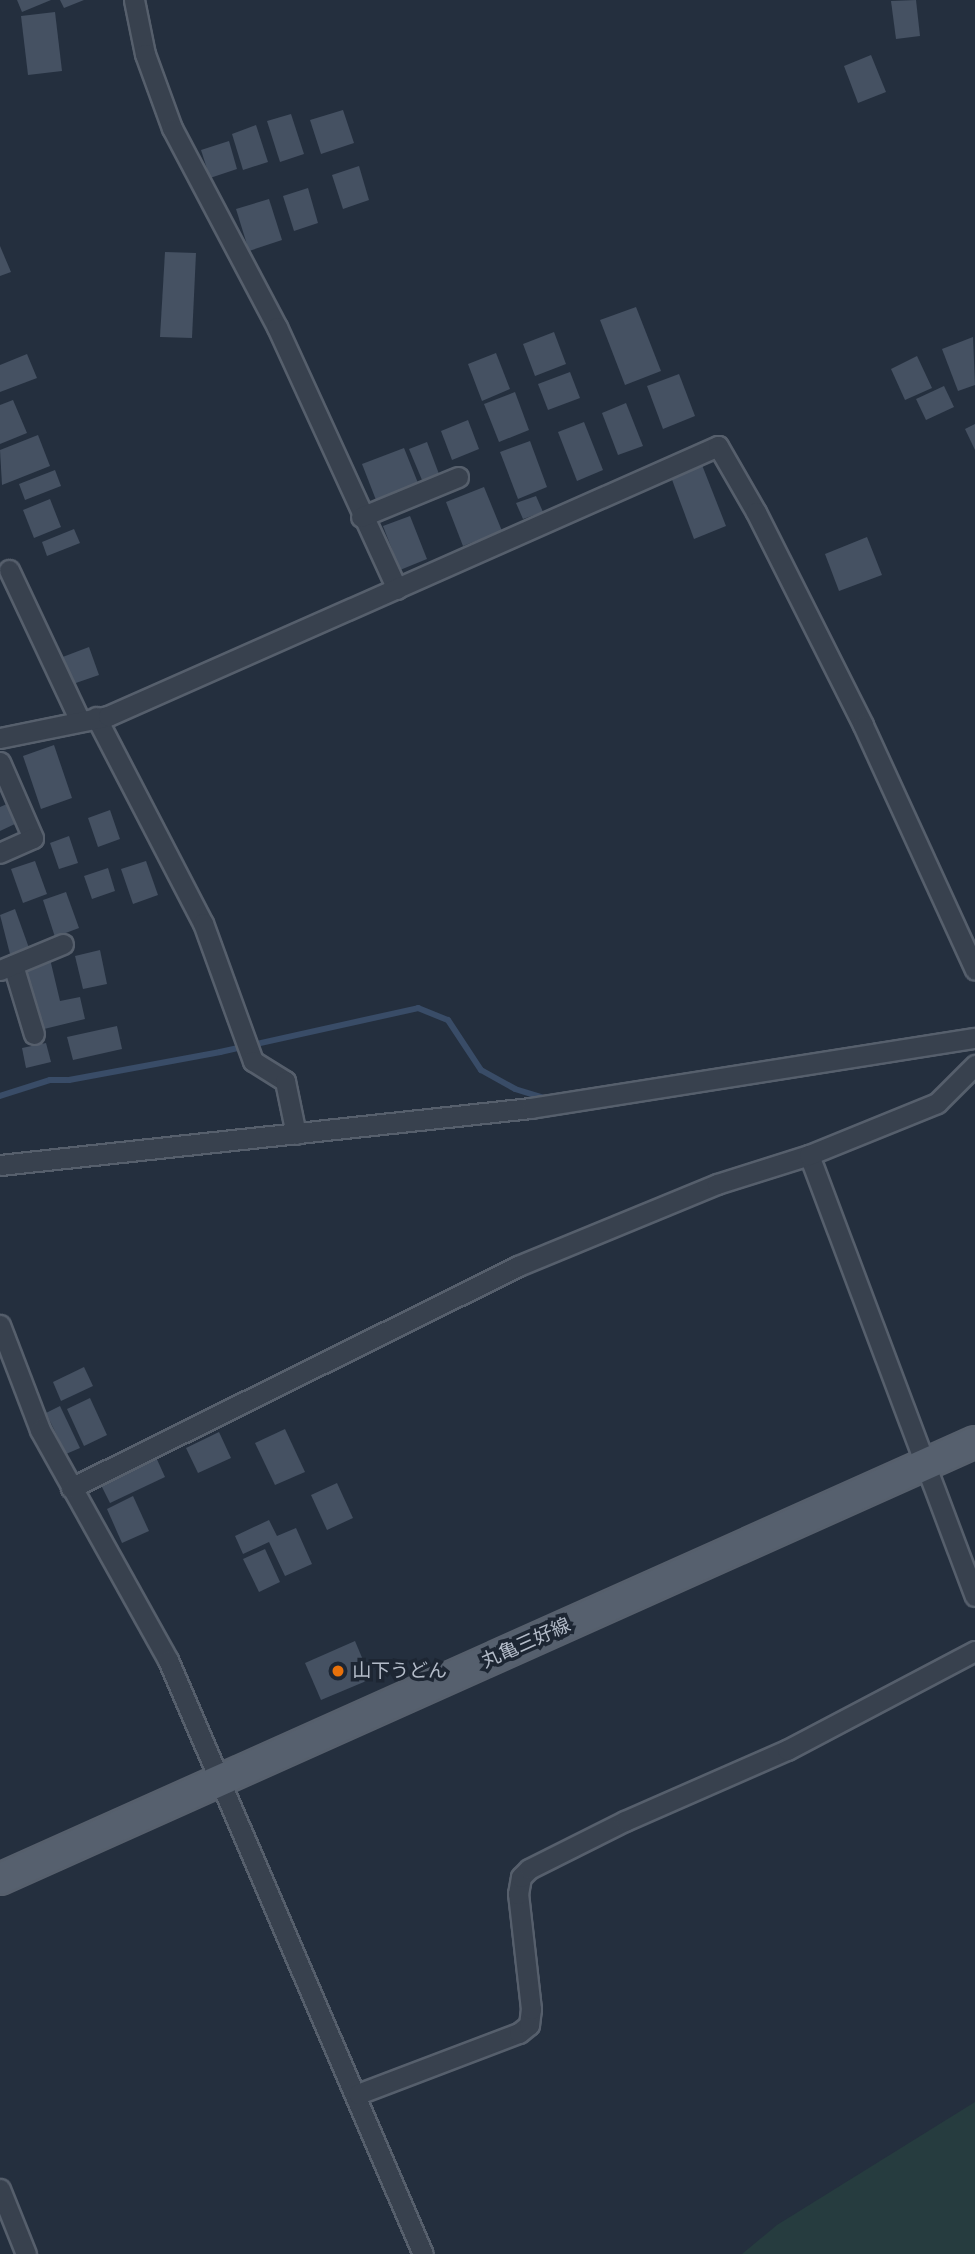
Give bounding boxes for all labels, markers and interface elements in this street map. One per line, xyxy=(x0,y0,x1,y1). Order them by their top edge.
street label: 丸亀三好線 xyxy=(478,1613,574,1673)
place label: 山下うどん xyxy=(352,1660,447,1682)
marker: 山下うどん xyxy=(330,1663,346,1679)

